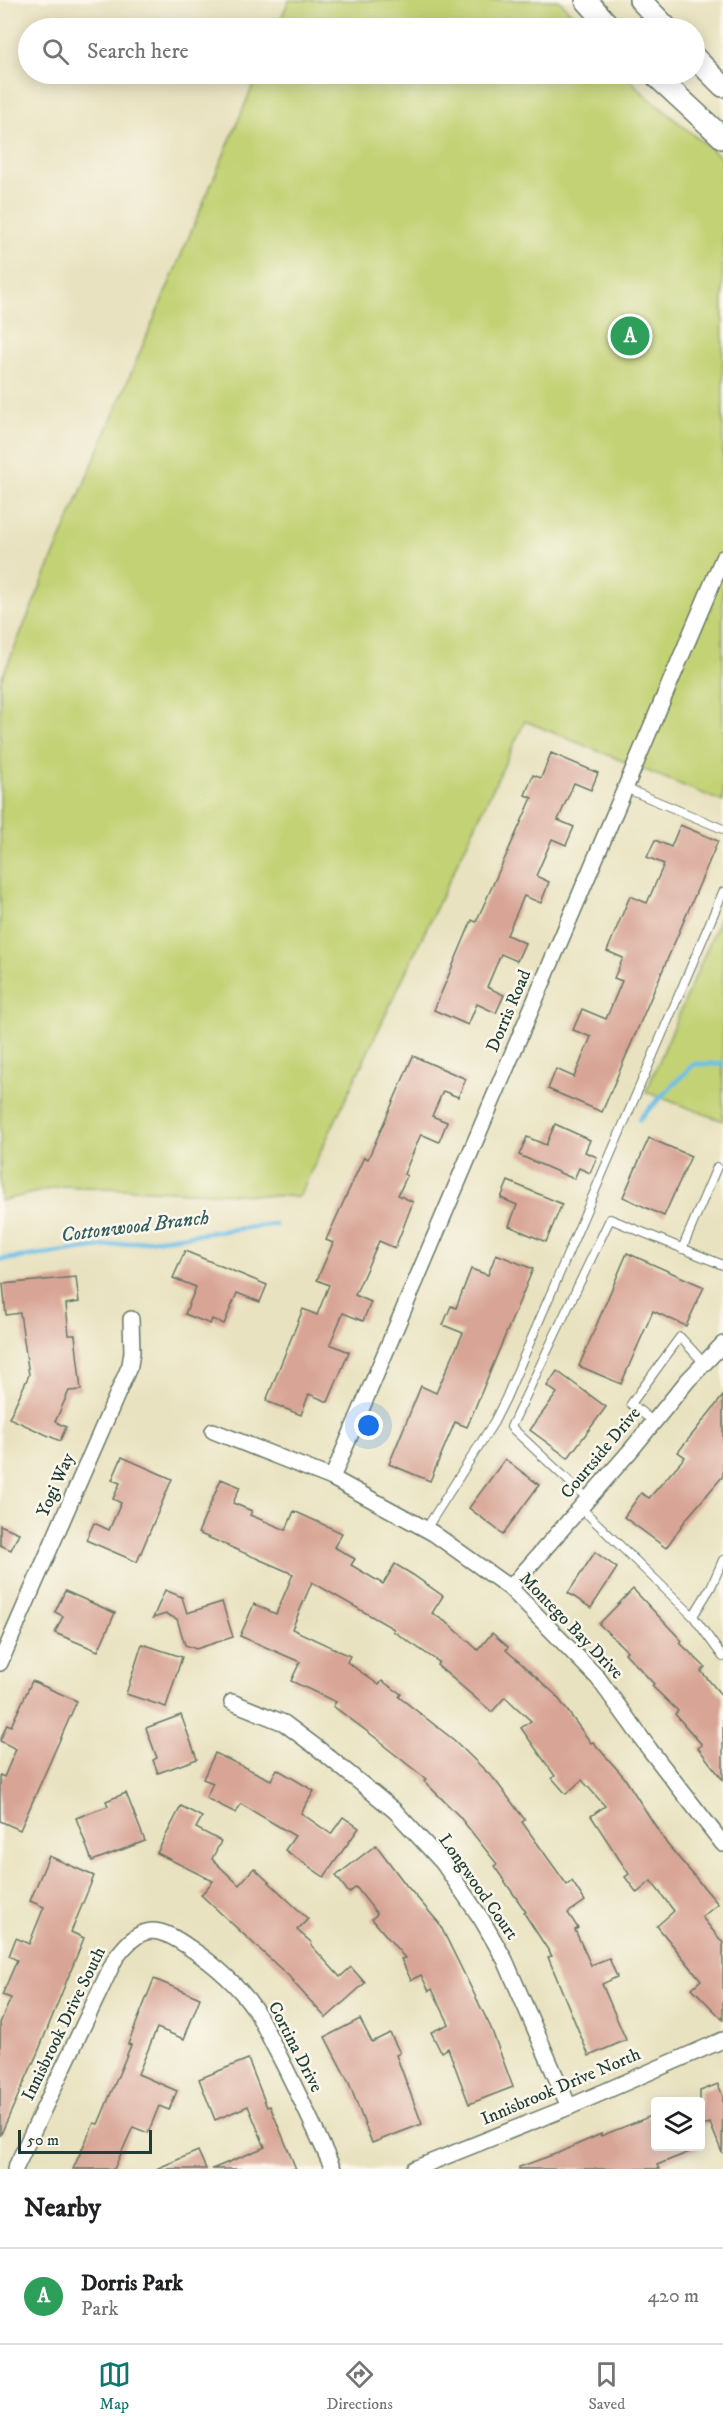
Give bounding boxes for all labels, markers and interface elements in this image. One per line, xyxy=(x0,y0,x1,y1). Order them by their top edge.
search box xyxy=(18,18,705,84)
icon: search xyxy=(39,35,72,68)
text: Search here xyxy=(87,38,189,65)
pin: A xyxy=(610,314,650,358)
street label: Dorris Road xyxy=(482,967,536,1055)
water label: Cottonwood Branch xyxy=(59,1206,211,1248)
street label: Courtside Drive xyxy=(556,1403,646,1503)
your location xyxy=(354,1411,383,1440)
street label: Yogi Way xyxy=(32,1449,80,1520)
street label: Montego Bay Drive xyxy=(514,1568,628,1684)
street label: Longwood Court xyxy=(433,1830,523,1944)
street label: Innisbrook Drive South xyxy=(17,1943,111,2104)
street label: Cortina Drive xyxy=(263,1998,327,2096)
street label: Innisbrook Drive North xyxy=(478,2043,645,2131)
map controls xyxy=(651,2097,705,2151)
button: layers xyxy=(651,2097,705,2151)
scale bar xyxy=(18,2127,152,2154)
text: 50 m xyxy=(27,2130,59,2150)
text: Nearby xyxy=(24,2192,101,2225)
text: Dorris Park xyxy=(81,2270,183,2297)
text: A xyxy=(37,2284,50,2309)
text: 420 m xyxy=(648,2284,699,2309)
text: Park xyxy=(81,2297,118,2322)
tab: Map xyxy=(98,2358,131,2414)
tab: Directions xyxy=(326,2358,393,2414)
tab: Saved xyxy=(588,2358,625,2414)

